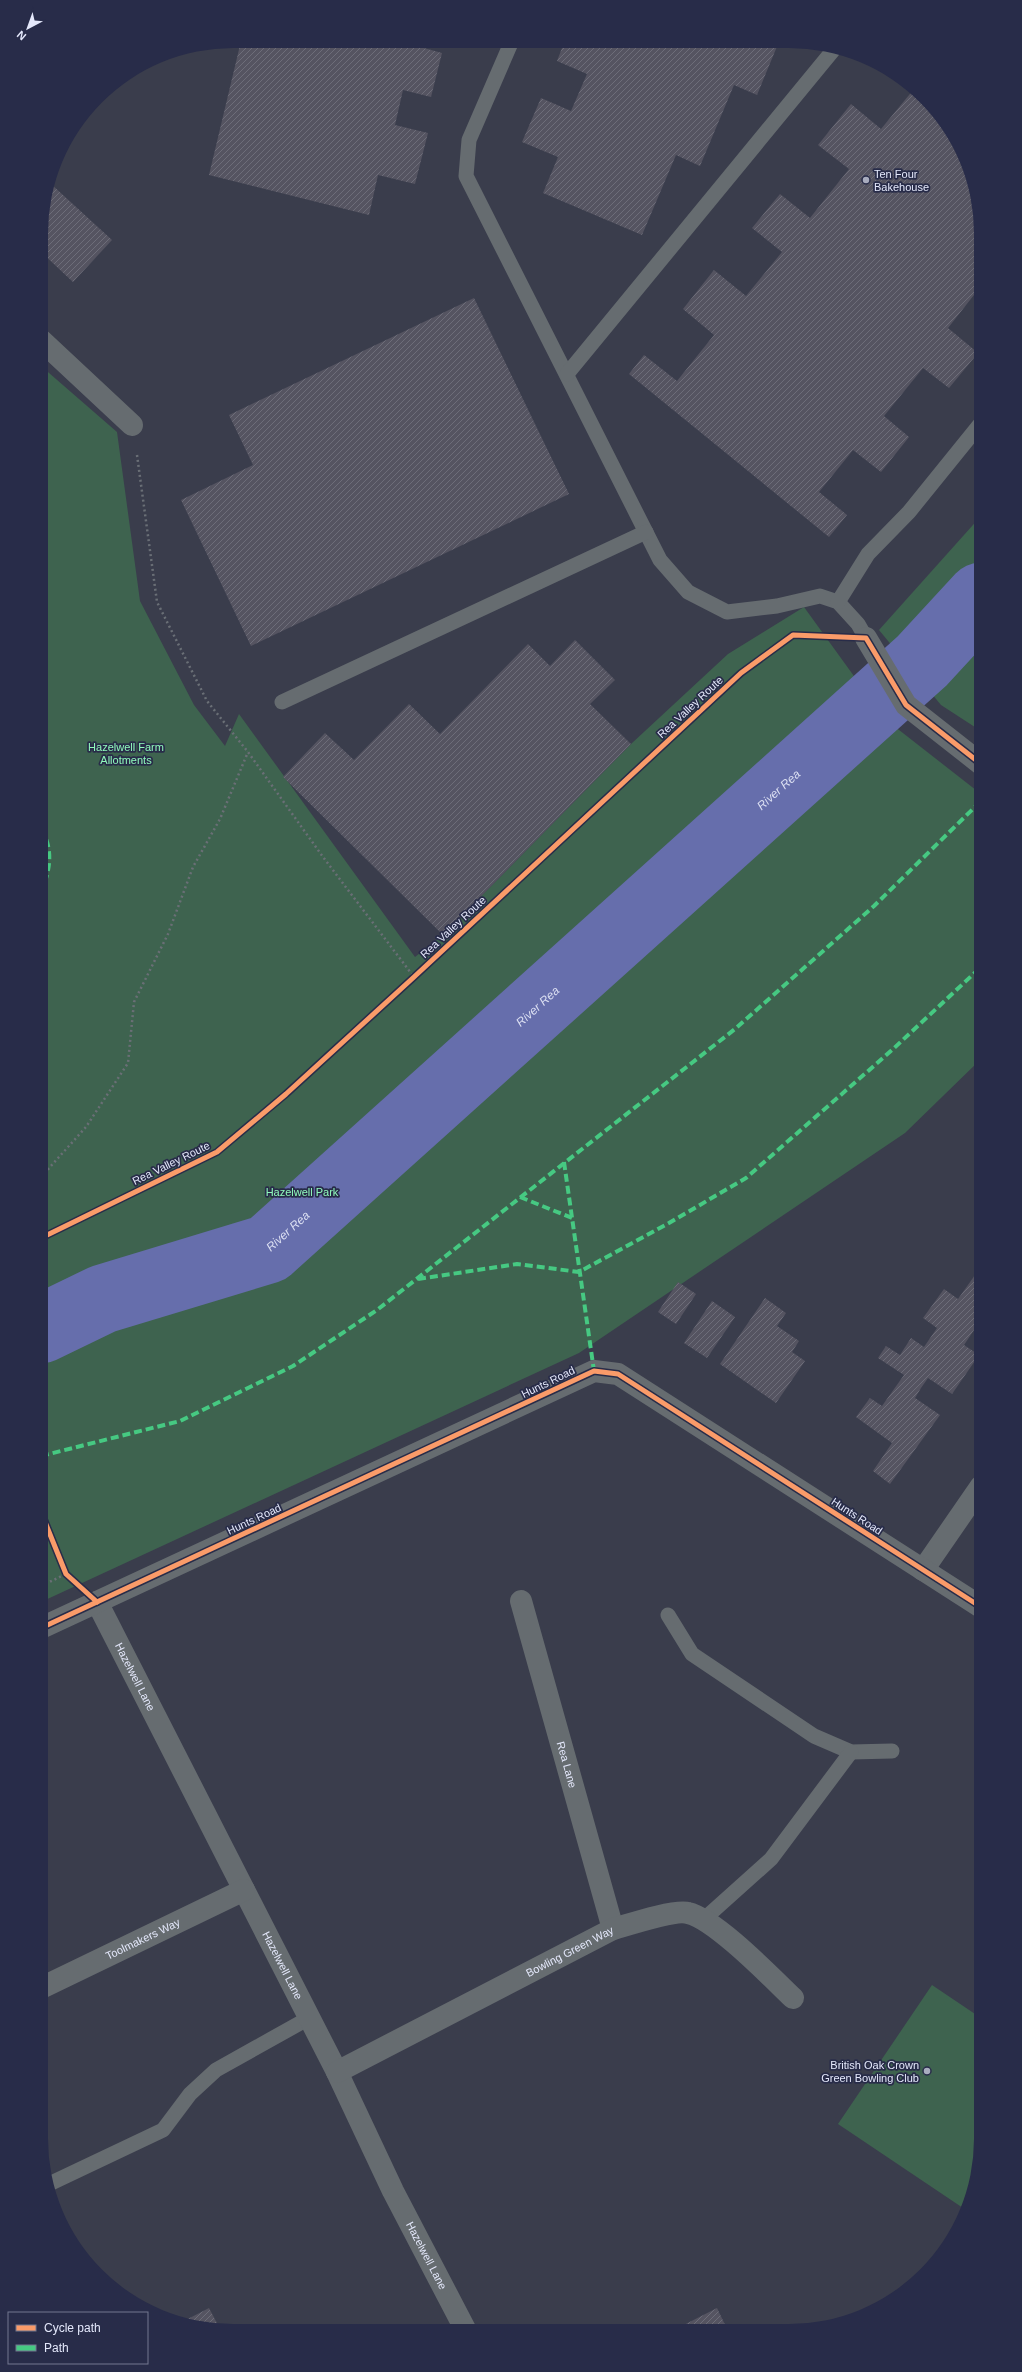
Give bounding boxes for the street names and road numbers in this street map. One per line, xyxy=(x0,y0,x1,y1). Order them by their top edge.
street label: Rea Valley Route xyxy=(655,674,725,740)
street label: Rea Valley Route xyxy=(418,894,488,960)
street label: Rea Valley Route xyxy=(130,1139,212,1187)
street label: Hunts Road xyxy=(519,1364,577,1400)
street label: Hunts Road xyxy=(829,1495,885,1537)
street label: Hunts Road xyxy=(225,1501,283,1537)
street label: Hazelwell Lane xyxy=(113,1641,158,1713)
street label: Rea Lane xyxy=(555,1740,579,1789)
street label: Toolmakers Way xyxy=(104,1916,182,1962)
street label: Bowling Green Way xyxy=(524,1924,616,1979)
street label: Hazelwell Lane xyxy=(260,1929,305,2001)
street label: Hazelwell Lane xyxy=(404,2220,449,2291)

